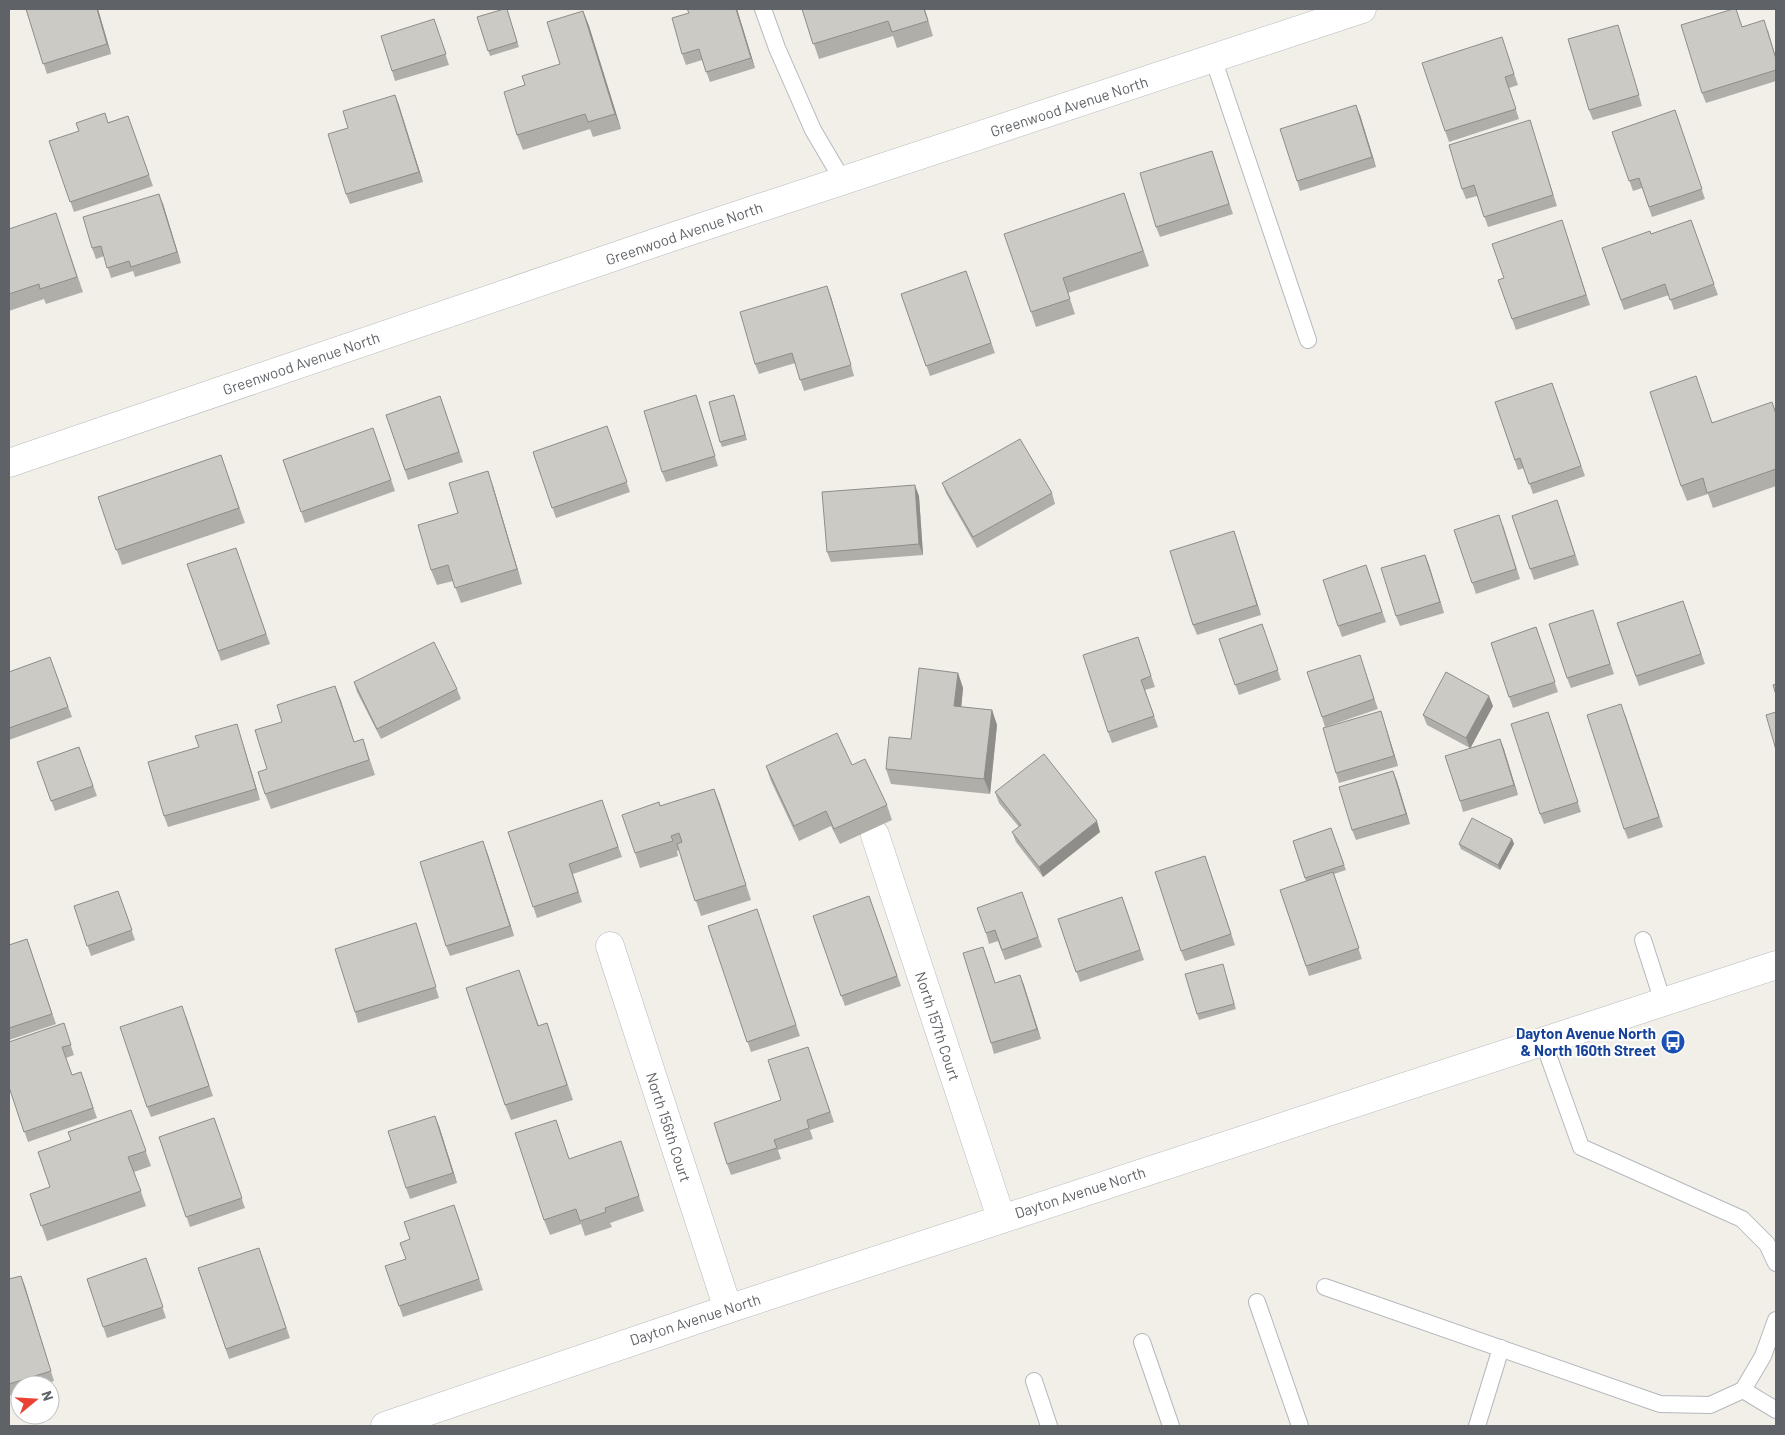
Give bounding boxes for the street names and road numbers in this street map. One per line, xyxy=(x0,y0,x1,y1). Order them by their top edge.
street label: Greenwood Avenue North xyxy=(988,72,1150,140)
street label: Greenwood Avenue North xyxy=(603,198,765,268)
street label: Greenwood Avenue North xyxy=(220,328,382,398)
street label: North 157th Court xyxy=(912,969,964,1083)
street label: North 156th Court xyxy=(643,1070,695,1184)
street label: Dayton Avenue North xyxy=(1012,1162,1148,1222)
street label: Dayton Avenue North xyxy=(627,1289,763,1349)

